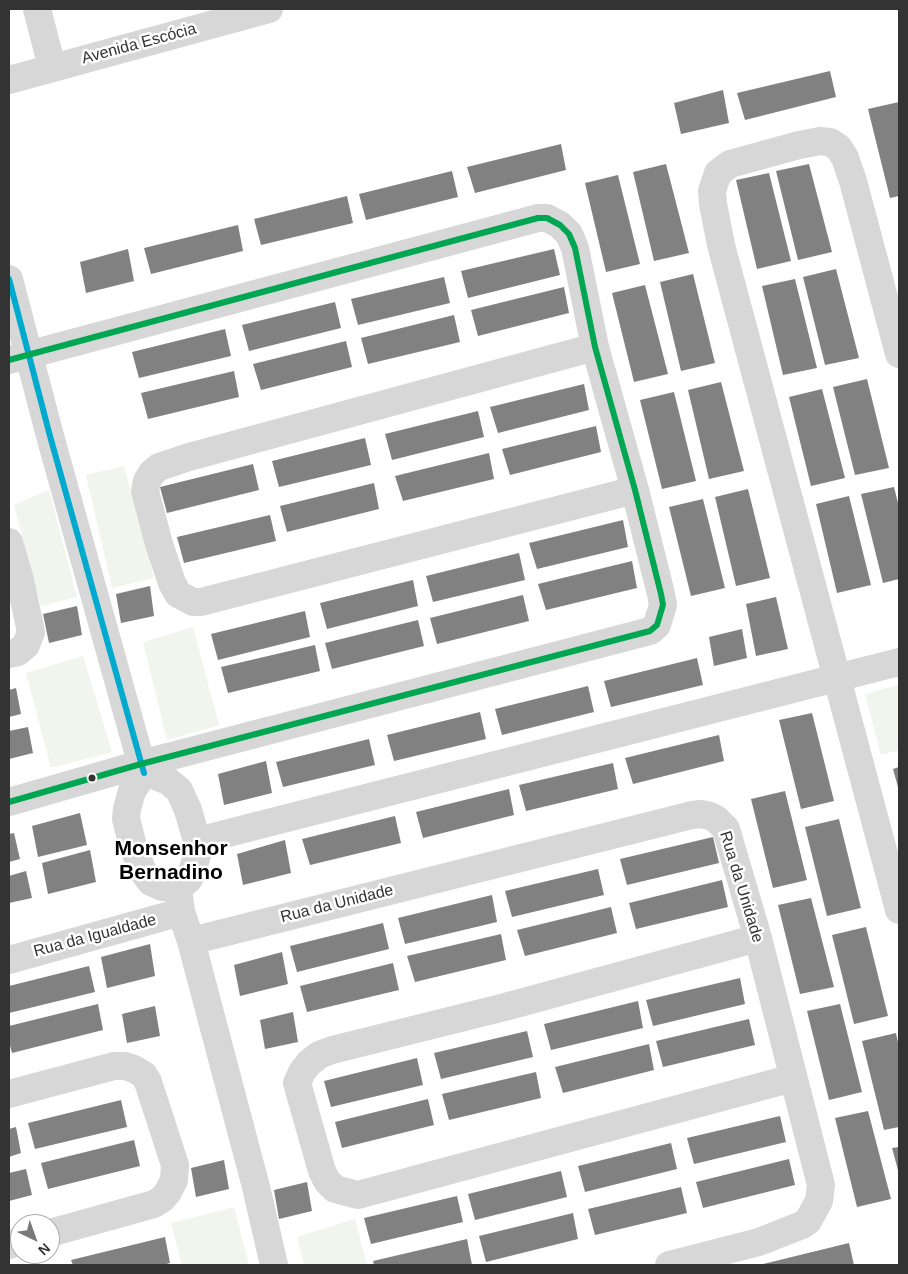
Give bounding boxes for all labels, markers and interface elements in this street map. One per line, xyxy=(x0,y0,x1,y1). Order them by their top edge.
street label: Avenida Escócia xyxy=(80,19,198,69)
unlabelled marker xyxy=(87,773,97,783)
street label: Rua da Unidade xyxy=(715,829,767,945)
district label: Monsenhor Bernadino xyxy=(114,836,228,886)
street label: Rua da Unidade xyxy=(279,881,395,927)
street label: Rua da Igualdade xyxy=(32,910,158,962)
north arrow xyxy=(10,1214,60,1264)
text: N xyxy=(35,1240,53,1259)

